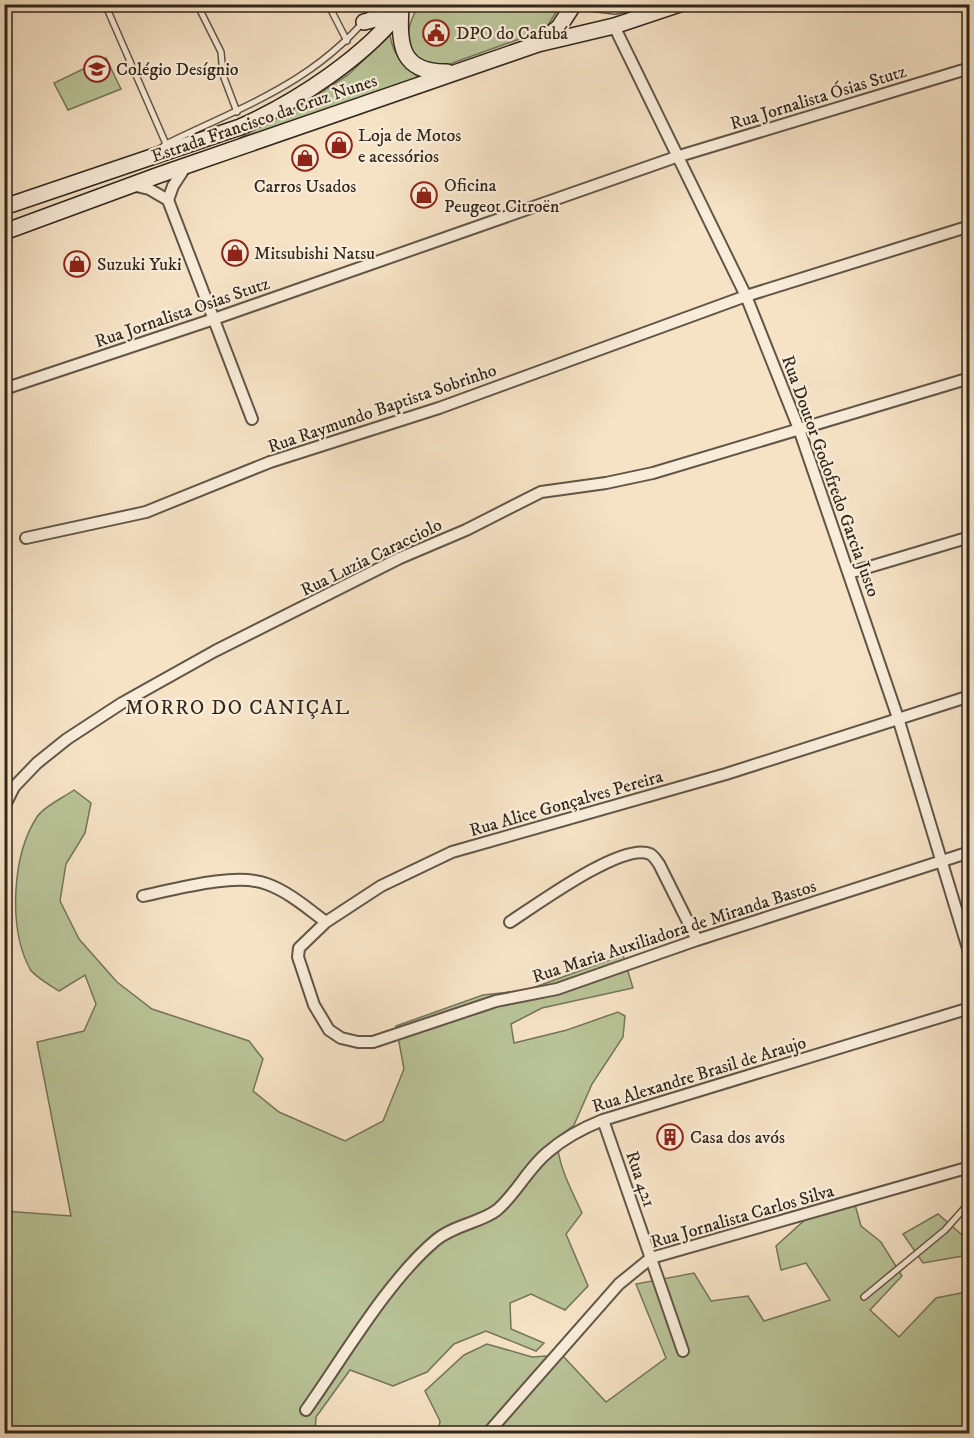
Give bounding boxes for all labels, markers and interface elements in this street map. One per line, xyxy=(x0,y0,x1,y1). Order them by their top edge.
public building icon: DPO do Cafubá xyxy=(421,18,451,48)
place label: DPO do Cafubá xyxy=(456,23,568,45)
school or university icon: Colégio Desígnio xyxy=(82,54,112,84)
place label: Colégio Desígnio xyxy=(116,59,239,81)
street label: Rua Jornalista Ósias Stutz xyxy=(727,61,909,135)
street label: Estrada Francisco da Cruz Nunes xyxy=(149,70,380,168)
place label: Loja de Motos e acessórios xyxy=(358,125,461,168)
shop icon: Loja de Motos e acessórios xyxy=(324,130,354,160)
shop icon: Carros Usados xyxy=(290,143,320,173)
place label: Oficina Peugeot Citroën xyxy=(444,175,560,218)
place label: Carros Usados xyxy=(254,176,356,198)
shop icon: Oficina Peugeot Citroën xyxy=(409,180,439,210)
shop icon: Mitsubishi Natsu xyxy=(220,238,250,268)
place label: Mitsubishi Natsu xyxy=(254,243,375,265)
shop icon: Suzuki Yuki xyxy=(62,249,92,279)
place label: Suzuki Yuki xyxy=(97,254,182,276)
street label: Rua Jornalista Osias Stutz xyxy=(92,273,273,353)
street label: Rua Doutor Godofredo Garcia Justo xyxy=(776,353,884,600)
street label: Rua Raymundo Baptista Sobrinho xyxy=(265,359,500,458)
street label: Rua Luzia Caracciolo xyxy=(297,514,446,602)
district label: MORRO DO CANIÇAL xyxy=(125,696,351,721)
street label: Rua Alice Gonçalves Pereira xyxy=(467,766,666,842)
street label: Rua Maria Auxiliadora de Miranda Bastos xyxy=(529,876,819,988)
street label: Rua Alexandre Brasil de Araujo xyxy=(590,1032,809,1118)
building icon: Casa dos avós xyxy=(655,1122,685,1152)
place label: Casa dos avós xyxy=(690,1127,785,1149)
street label: Rua 421 xyxy=(620,1148,660,1210)
street label: Rua Jornalista Carlos Silva xyxy=(648,1180,837,1254)

